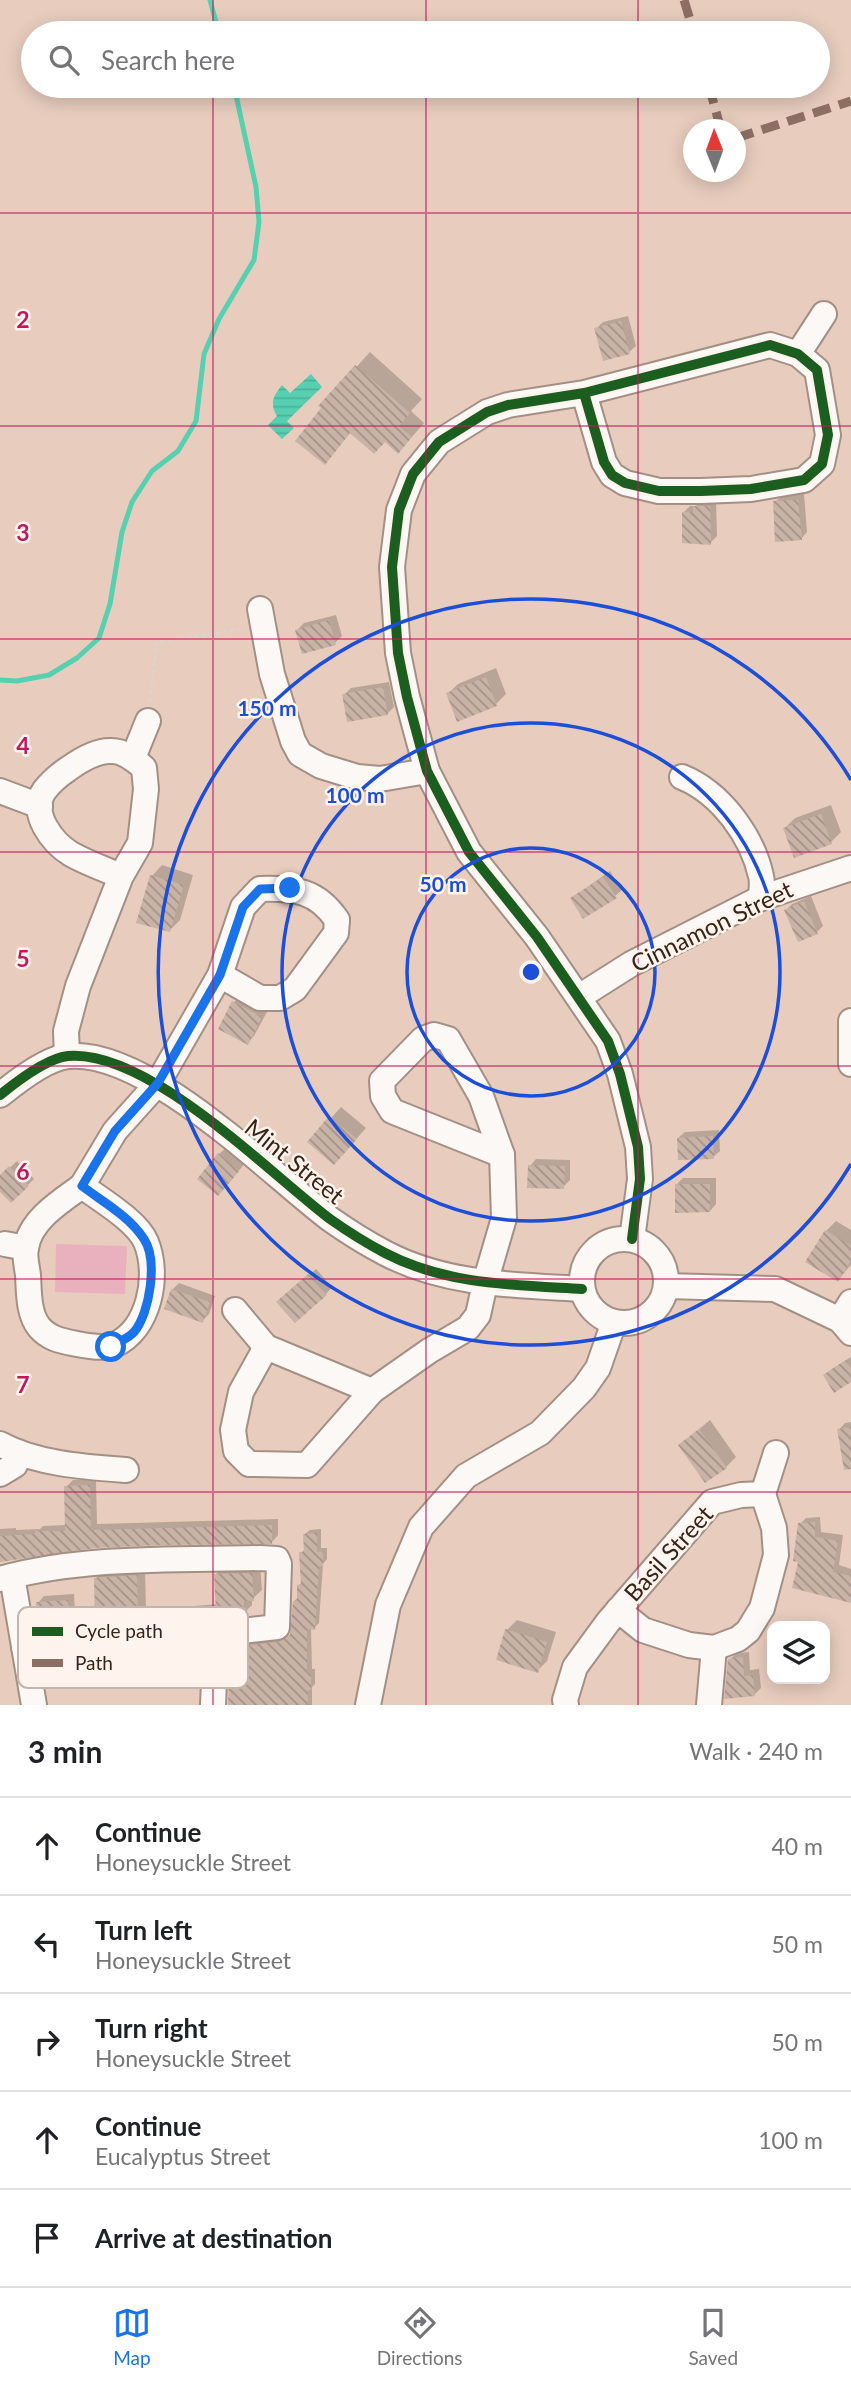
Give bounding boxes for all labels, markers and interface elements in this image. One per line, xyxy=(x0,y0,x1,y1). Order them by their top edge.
search box xyxy=(21,21,830,98)
icon: search xyxy=(45,41,83,79)
text: Search here xyxy=(101,44,235,76)
north arrow xyxy=(683,119,746,182)
text: 2 xyxy=(16,305,30,333)
text: 3 xyxy=(16,518,30,546)
text: 150 m xyxy=(237,695,297,720)
text: 4 xyxy=(16,731,30,759)
text: 100 m xyxy=(325,782,385,807)
text: 50 m xyxy=(419,871,467,896)
route end xyxy=(274,872,305,903)
street label: Cinnamon Street xyxy=(626,874,797,977)
text: 5 xyxy=(16,944,30,972)
centre of rings xyxy=(519,960,543,984)
street label: Mint Street xyxy=(240,1112,351,1210)
text: 6 xyxy=(16,1157,30,1185)
route start xyxy=(95,1331,126,1362)
text: 7 xyxy=(16,1370,30,1398)
street label: Basil Street xyxy=(617,1499,719,1607)
legend xyxy=(18,1607,248,1688)
text: Cycle path xyxy=(75,1619,163,1642)
map controls xyxy=(767,1621,830,1684)
button: layers xyxy=(767,1621,830,1684)
text: Path xyxy=(75,1651,113,1674)
text: 3 min xyxy=(28,1733,102,1769)
text: Walk · 240 m xyxy=(689,1737,823,1765)
text: Continue xyxy=(95,1816,201,1848)
icon: ahead xyxy=(28,1827,66,1865)
text: 40 m xyxy=(772,1832,823,1860)
text: Honeysuckle Street xyxy=(95,1848,291,1876)
text: Turn left xyxy=(95,1914,192,1946)
icon: left xyxy=(28,1925,66,1963)
text: 50 m xyxy=(772,1930,823,1958)
text: Honeysuckle Street xyxy=(95,1946,291,1974)
text: Turn right xyxy=(95,2012,208,2044)
icon: right xyxy=(28,2023,66,2061)
text: 50 m xyxy=(772,2028,823,2056)
text: Honeysuckle Street xyxy=(95,2044,291,2072)
text: Continue xyxy=(95,2110,201,2142)
icon: ahead xyxy=(28,2121,66,2159)
text: 100 m xyxy=(758,2126,823,2154)
text: Eucalyptus Street xyxy=(95,2142,271,2170)
icon: arrive xyxy=(28,2219,66,2257)
text: Arrive at destination xyxy=(95,2222,332,2254)
tab: Map xyxy=(113,2304,151,2369)
tab: Directions xyxy=(377,2304,463,2369)
tab: Saved xyxy=(688,2304,738,2369)

